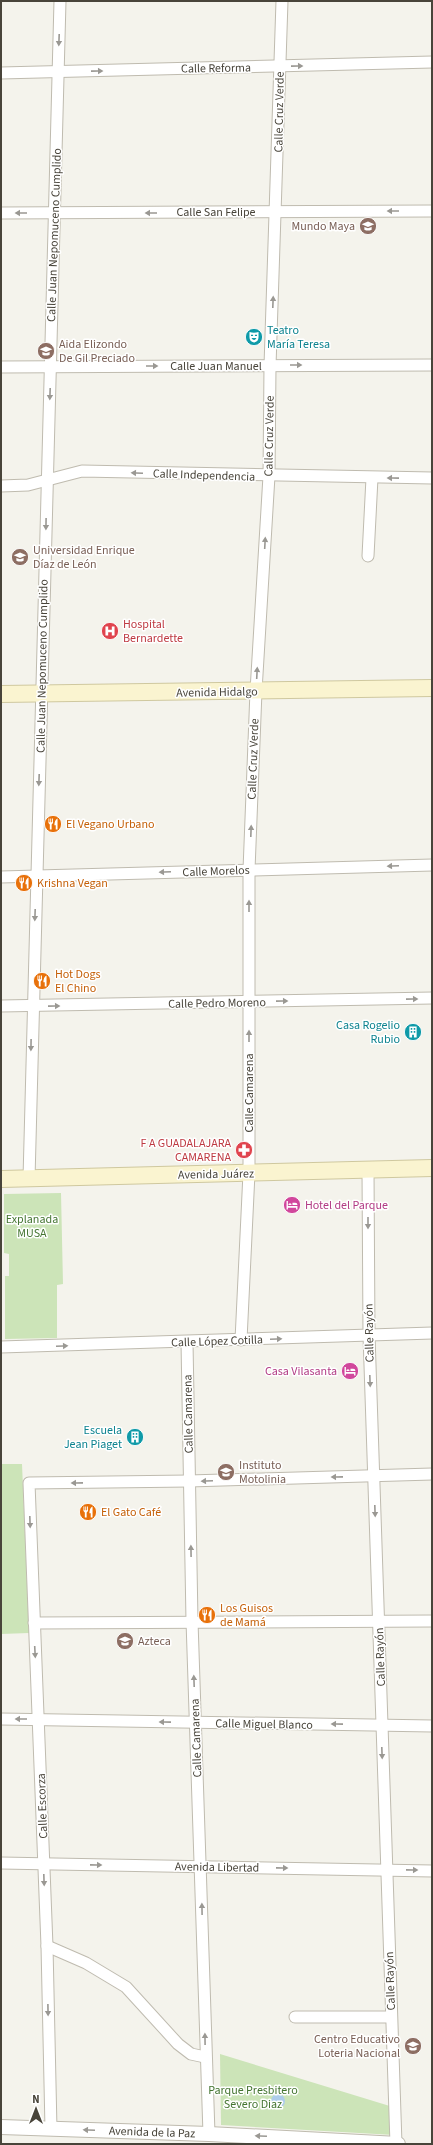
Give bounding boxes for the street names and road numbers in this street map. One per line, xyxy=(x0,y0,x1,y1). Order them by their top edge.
street label: Calle Reforma xyxy=(181,59,251,78)
street label: Calle Cruz Verde xyxy=(270,71,289,153)
street label: Calle Juan Nepomuceno Cumplido xyxy=(43,148,66,322)
street label: Calle San Felipe xyxy=(176,204,256,221)
street label: Calle Juan Manuel xyxy=(170,358,262,375)
street label: Calle Cruz Verde xyxy=(260,395,279,477)
street label: Calle Independencia xyxy=(152,465,256,486)
street label: Calle Juan Nepomuceno Cumplido xyxy=(32,579,53,753)
street label: Avenida Hidalgo xyxy=(176,683,258,702)
street label: Calle Cruz Verde xyxy=(244,718,263,800)
street label: Calle Morelos xyxy=(182,862,250,881)
street label: Calle Pedro Moreno xyxy=(168,994,266,1013)
street label: Calle Camarena xyxy=(241,1054,258,1132)
street label: Avenida Juárez xyxy=(178,1165,254,1184)
street label: Calle Rayón xyxy=(360,1303,379,1363)
street label: Calle López Cotilla xyxy=(171,1331,263,1352)
street label: Calle Camarena xyxy=(179,1374,198,1454)
street label: Calle Rayón xyxy=(371,1627,390,1687)
street label: Calle Camarena xyxy=(187,1698,206,1778)
street label: Calle Miguel Blanco xyxy=(215,1715,313,1734)
street label: Calle Escorza xyxy=(33,1773,52,1839)
street label: Avenida Libertad xyxy=(175,1858,259,1877)
street label: Calle Rayón xyxy=(381,1951,400,2011)
street label: Avenida de la Paz xyxy=(108,2122,196,2143)

